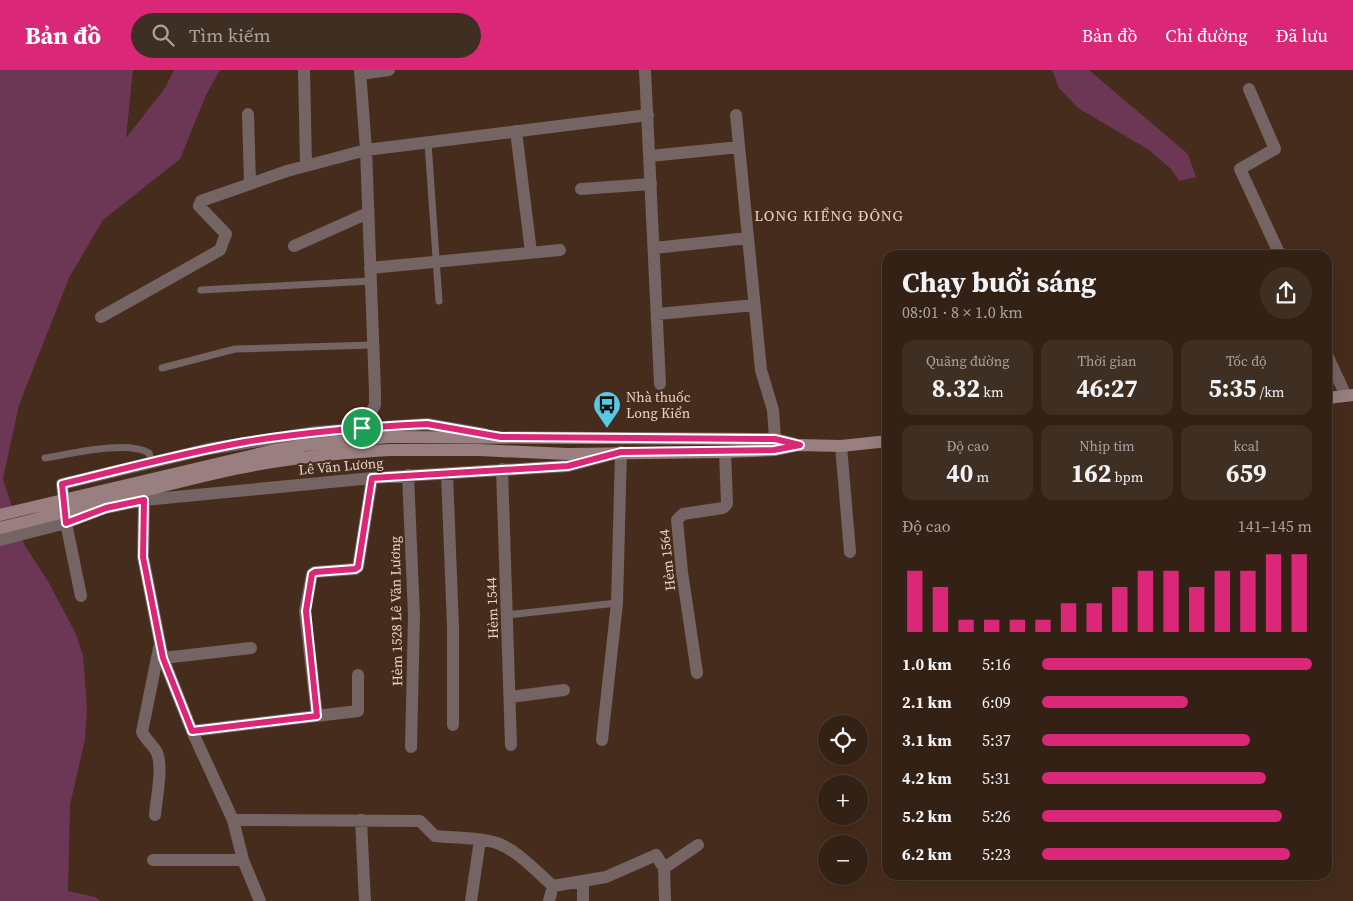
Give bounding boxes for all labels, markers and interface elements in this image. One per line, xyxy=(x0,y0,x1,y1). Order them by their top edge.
search box xyxy=(131,13,481,58)
text: Bản đồ xyxy=(25,19,101,52)
icon: search xyxy=(149,21,177,49)
text: Tìm kiếm xyxy=(189,22,271,48)
text: Bản đồ xyxy=(1082,23,1137,48)
text: Chỉ đường xyxy=(1165,23,1248,48)
text: Đã lưu xyxy=(1276,23,1328,48)
district label: LONG KIỂNG ĐÔNG xyxy=(754,205,904,226)
text: Chạy buổi sáng xyxy=(902,263,1096,301)
button: share xyxy=(1260,267,1312,319)
text: 08:01 · 8 × 1.0 km xyxy=(902,301,1023,323)
text: Quãng đường xyxy=(926,351,1009,371)
text: Thời gian xyxy=(1078,351,1136,371)
text: Tốc độ xyxy=(1226,351,1267,371)
text: 8.32 xyxy=(932,371,980,405)
text: 46:27 xyxy=(1076,371,1138,405)
text: 5:35 xyxy=(1208,371,1256,405)
text: km xyxy=(980,382,1004,402)
text: /km xyxy=(1256,382,1284,402)
place label: Nhà thuốc Long Kiển xyxy=(626,387,691,423)
bus stop icon: Nhà thuốc Long Kiển xyxy=(592,390,622,429)
pin xyxy=(341,407,383,449)
icon: arrive xyxy=(348,414,376,442)
text: Độ cao xyxy=(946,436,989,456)
text: Nhịp tim xyxy=(1079,436,1135,456)
text: kcal xyxy=(1234,436,1259,456)
street label: Lê Văn Lương xyxy=(298,452,384,480)
text: 40 xyxy=(946,456,973,490)
text: 162 xyxy=(1071,456,1111,490)
text: 659 xyxy=(1226,456,1267,490)
text: m xyxy=(973,467,989,487)
text: bpm xyxy=(1111,467,1143,487)
text: Độ cao xyxy=(902,515,951,537)
text: 141–145 m xyxy=(1238,515,1312,537)
street label: Hẻm 1564 xyxy=(654,528,680,592)
street label: Hẻm 1528 Lê Văn Lương xyxy=(385,536,407,686)
street label: Hẻm 1544 xyxy=(481,577,503,639)
text: 1.0 km xyxy=(902,653,952,675)
text: 5:16 xyxy=(982,653,1011,675)
text: 2.1 km xyxy=(902,691,952,713)
text: 6:09 xyxy=(982,691,1011,713)
map controls xyxy=(818,715,868,885)
button: locate xyxy=(818,715,868,765)
text: 3.1 km xyxy=(902,729,952,751)
text: 5:37 xyxy=(982,729,1011,751)
text: 4.2 km xyxy=(902,767,952,789)
text: 5:31 xyxy=(982,767,1011,789)
button: + xyxy=(818,775,868,825)
text: 5.2 km xyxy=(902,805,952,827)
text: 5:26 xyxy=(982,805,1011,827)
button: − xyxy=(818,835,868,885)
text: 6.2 km xyxy=(902,843,952,865)
text: 5:23 xyxy=(982,843,1011,865)

